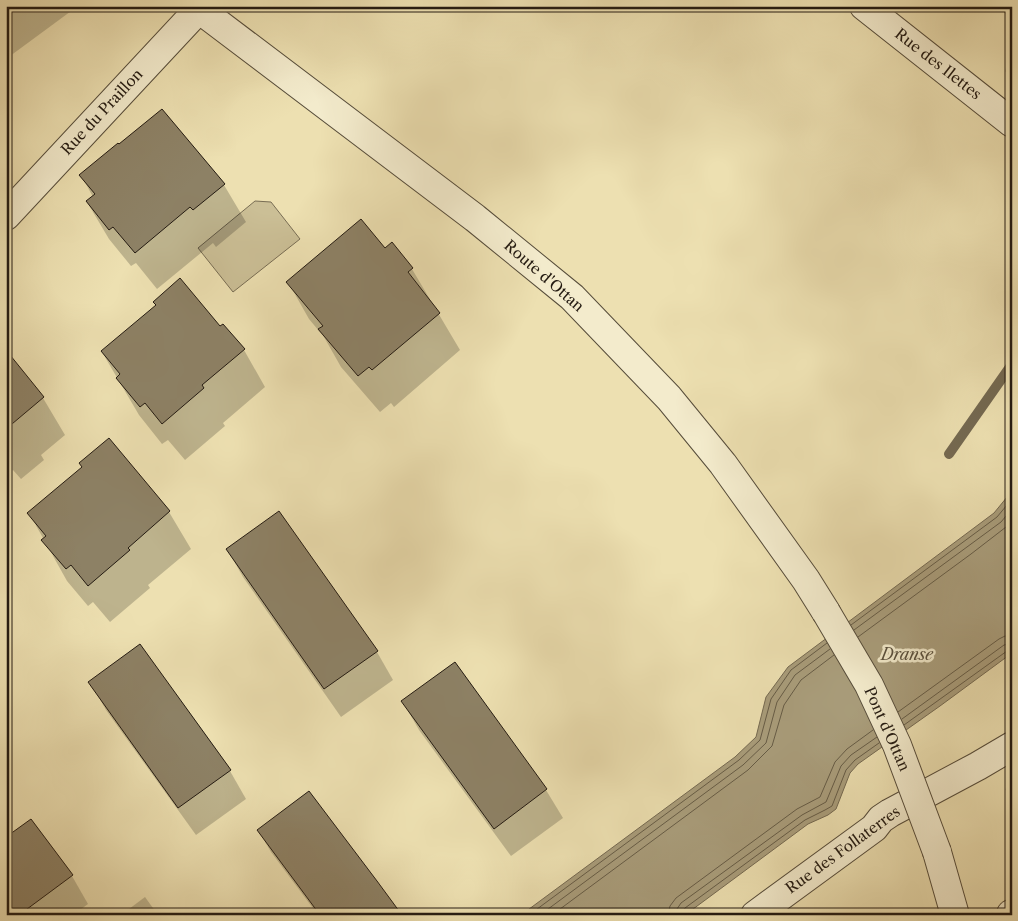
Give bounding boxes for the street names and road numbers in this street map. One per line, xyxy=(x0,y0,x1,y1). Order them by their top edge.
street label: Rue des Ilettes xyxy=(891,24,985,103)
street label: Rue du Praillon xyxy=(57,64,147,159)
street label: Route d'Ottan xyxy=(500,236,589,316)
street label: Pont d'Ottan xyxy=(860,684,915,774)
street label: Rue des Follaterres xyxy=(782,802,904,898)

